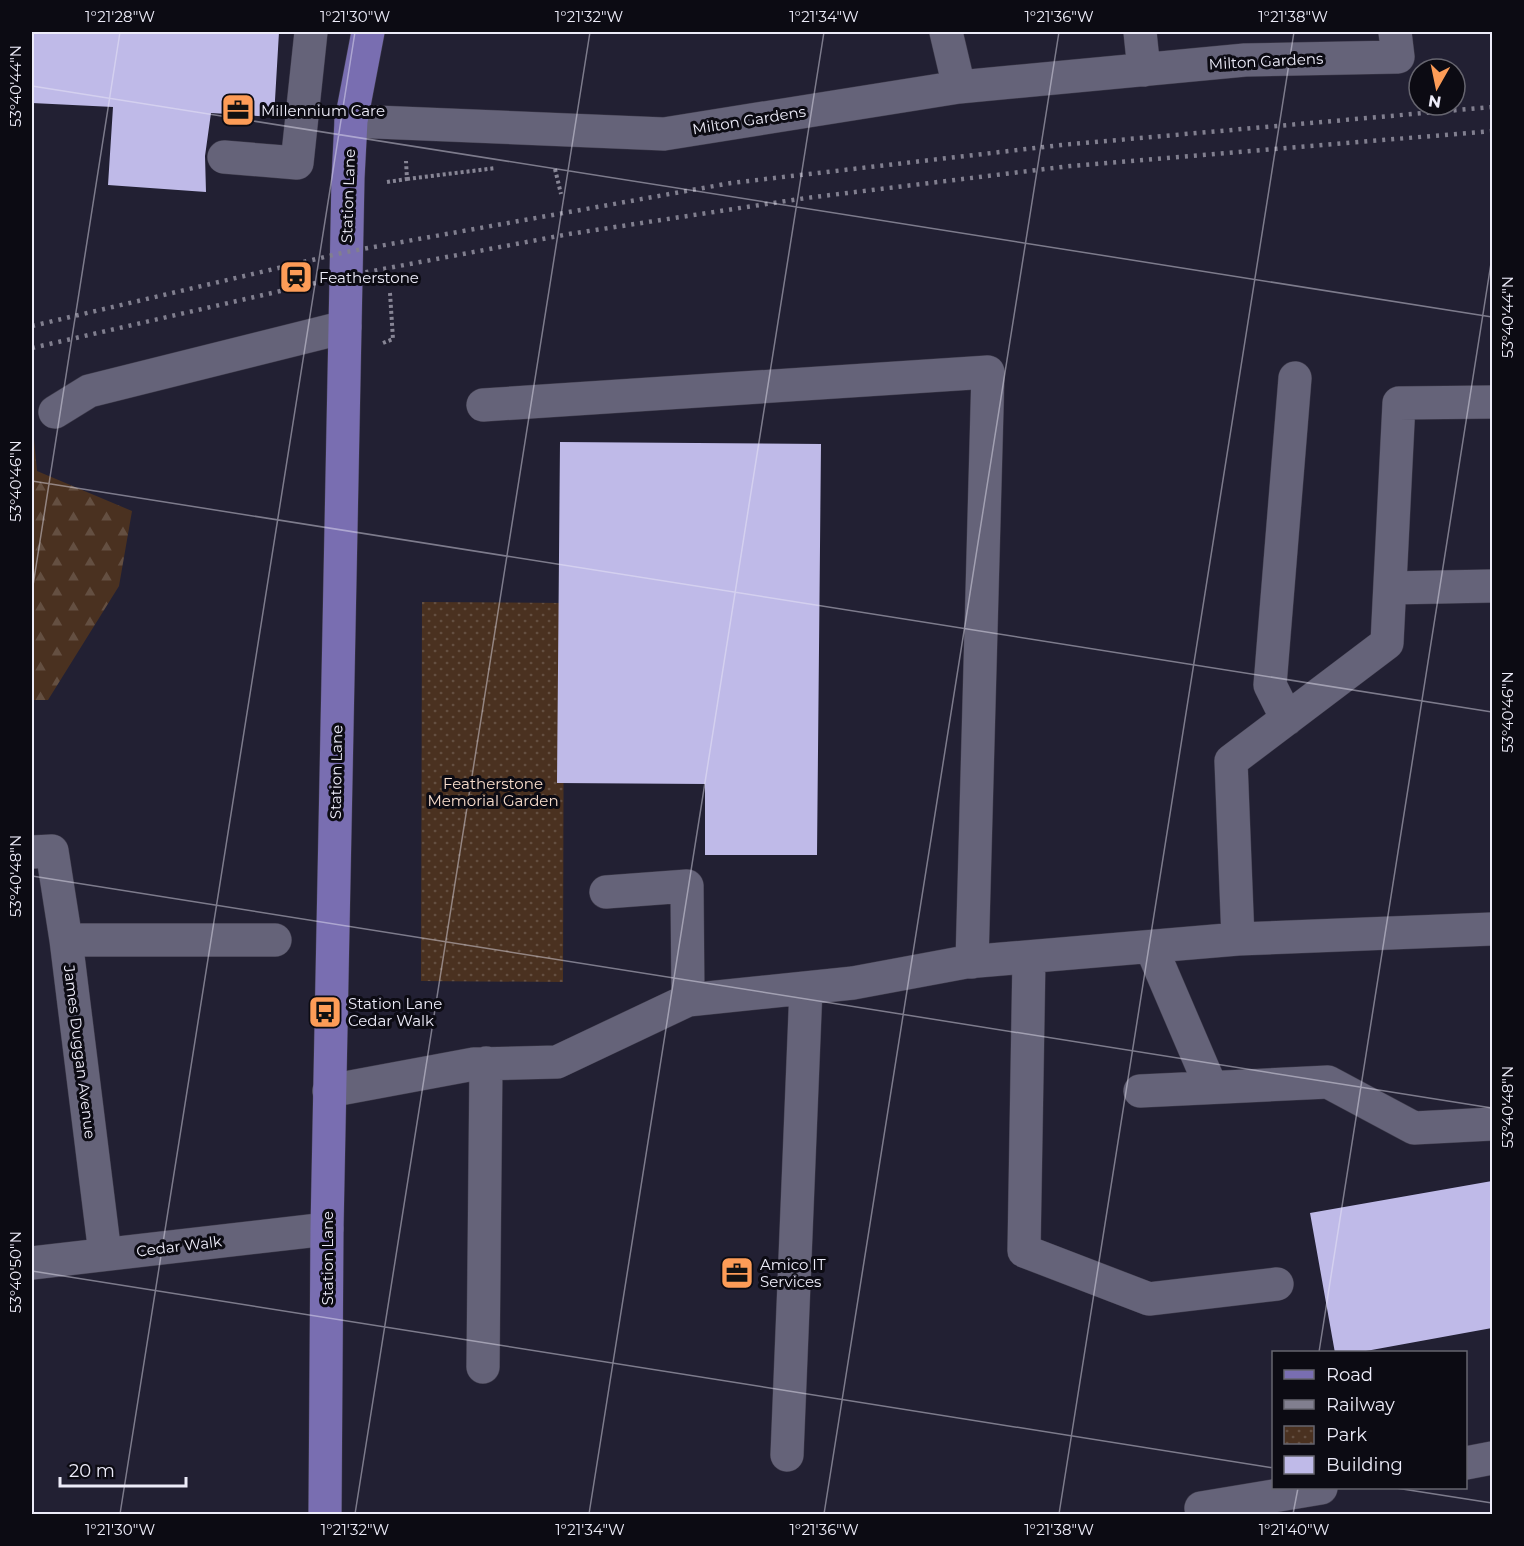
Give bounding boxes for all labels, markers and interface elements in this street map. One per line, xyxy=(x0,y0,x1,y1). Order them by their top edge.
text: 1°21'28"W xyxy=(85,7,155,26)
text: 1°21'30"W xyxy=(320,7,390,26)
text: 1°21'32"W xyxy=(555,7,624,26)
text: 1°21'34"W xyxy=(789,7,859,26)
text: 1°21'36"W xyxy=(1024,7,1094,26)
text: 1°21'38"W xyxy=(1258,7,1328,26)
text: 53°40'44"N xyxy=(6,45,25,127)
street label: Milton Gardens xyxy=(1208,49,1324,73)
north arrow xyxy=(1407,57,1467,117)
text: N xyxy=(1427,91,1443,112)
office icon: Millennium Care xyxy=(220,92,256,128)
place label: Millennium Care xyxy=(261,101,385,120)
street label: Milton Gardens xyxy=(691,102,807,138)
street label: Station Lane xyxy=(337,149,359,243)
station icon: Featherstone xyxy=(278,259,314,295)
place label: Featherstone xyxy=(319,268,419,287)
text: 53°40'44"N xyxy=(1498,276,1517,358)
text: 53°40'46"N xyxy=(6,440,25,522)
text: 53°40'46"N xyxy=(1498,671,1517,753)
street label: Station Lane xyxy=(326,725,346,819)
park label: Featherstone Memorial Garden xyxy=(427,774,559,810)
text: 53°40'48"N xyxy=(6,835,25,917)
street label: James Duggan Avenue xyxy=(60,963,100,1140)
bus stop icon: Station Lane Cedar Walk xyxy=(307,994,343,1030)
place label: Station Lane Cedar Walk xyxy=(348,994,442,1030)
text: 53°40'48"N xyxy=(1498,1066,1517,1148)
street label: Station Lane xyxy=(318,1211,337,1305)
text: 53°40'50"N xyxy=(6,1231,25,1313)
street label: Cedar Walk xyxy=(135,1231,223,1261)
office icon: Amico IT Services xyxy=(719,1255,755,1291)
place label: Amico IT Services xyxy=(760,1255,826,1291)
legend xyxy=(1272,1351,1467,1489)
text: Road xyxy=(1326,1364,1373,1386)
text: Railway xyxy=(1326,1394,1395,1416)
text: Park xyxy=(1326,1424,1367,1446)
scale bar xyxy=(60,1450,186,1488)
text: Building xyxy=(1326,1454,1403,1476)
text: 20 m xyxy=(69,1460,115,1482)
text: 1°21'30"W xyxy=(85,1520,155,1539)
text: 1°21'32"W xyxy=(321,1520,390,1539)
text: 1°21'34"W xyxy=(555,1520,625,1539)
text: 1°21'36"W xyxy=(789,1520,859,1539)
text: 1°21'38"W xyxy=(1024,1520,1094,1539)
text: 1°21'40"W xyxy=(1259,1520,1330,1539)

